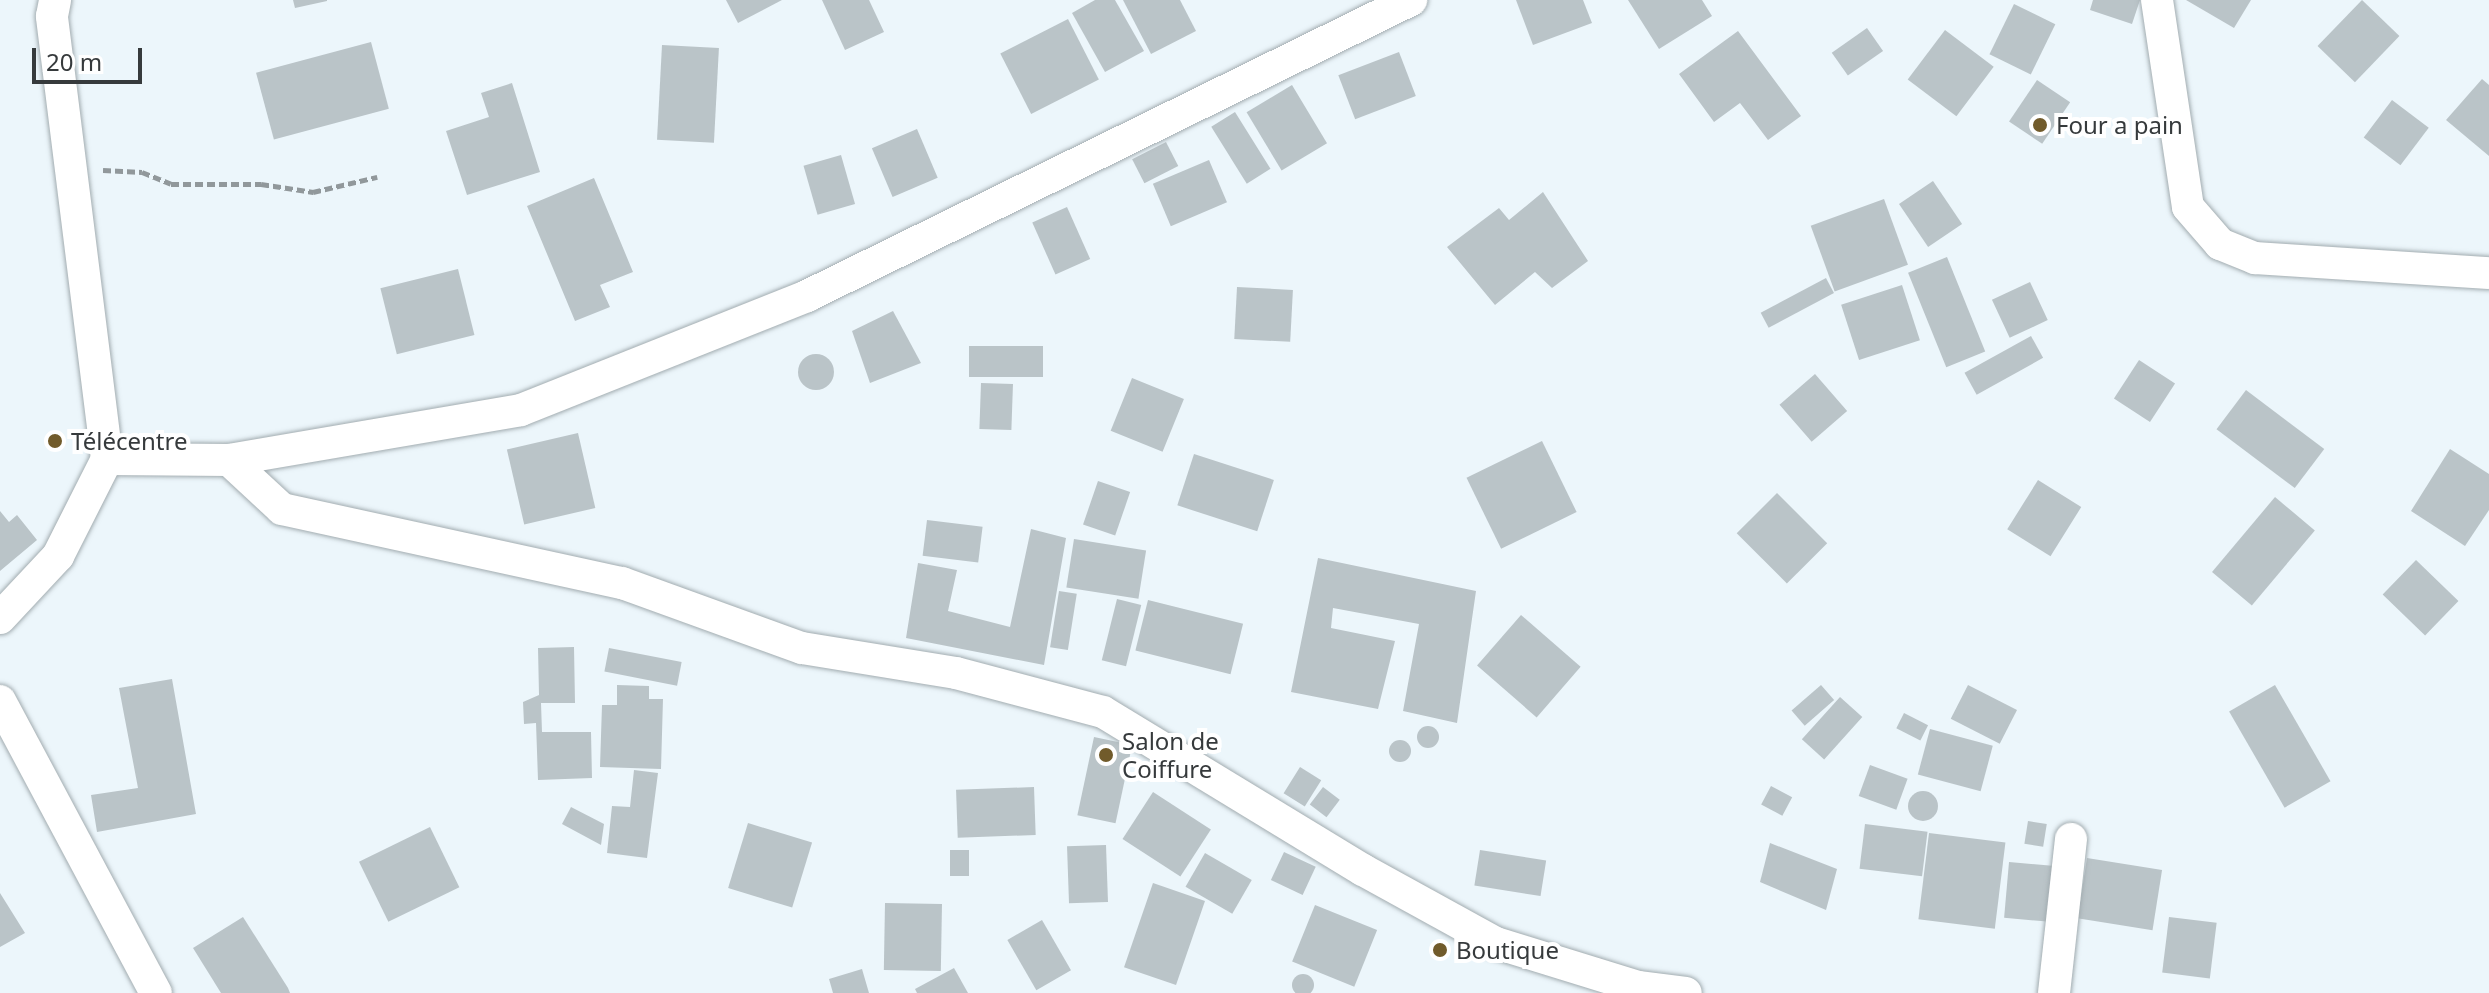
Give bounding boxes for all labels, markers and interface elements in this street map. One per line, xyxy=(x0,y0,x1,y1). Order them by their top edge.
scale bar xyxy=(36,32,146,82)
text: 20 m xyxy=(46,45,102,78)
place label: Four a pain xyxy=(2056,111,2183,139)
marker: Four a pain xyxy=(2031,116,2049,134)
place label: Télécentre xyxy=(71,427,187,455)
marker: Télécentre xyxy=(46,432,64,450)
place label: Salon de Coiffure xyxy=(1122,727,1219,783)
marker: Salon de Coiffure xyxy=(1097,746,1115,764)
place label: Boutique xyxy=(1456,936,1559,964)
marker: Boutique xyxy=(1431,941,1449,959)

